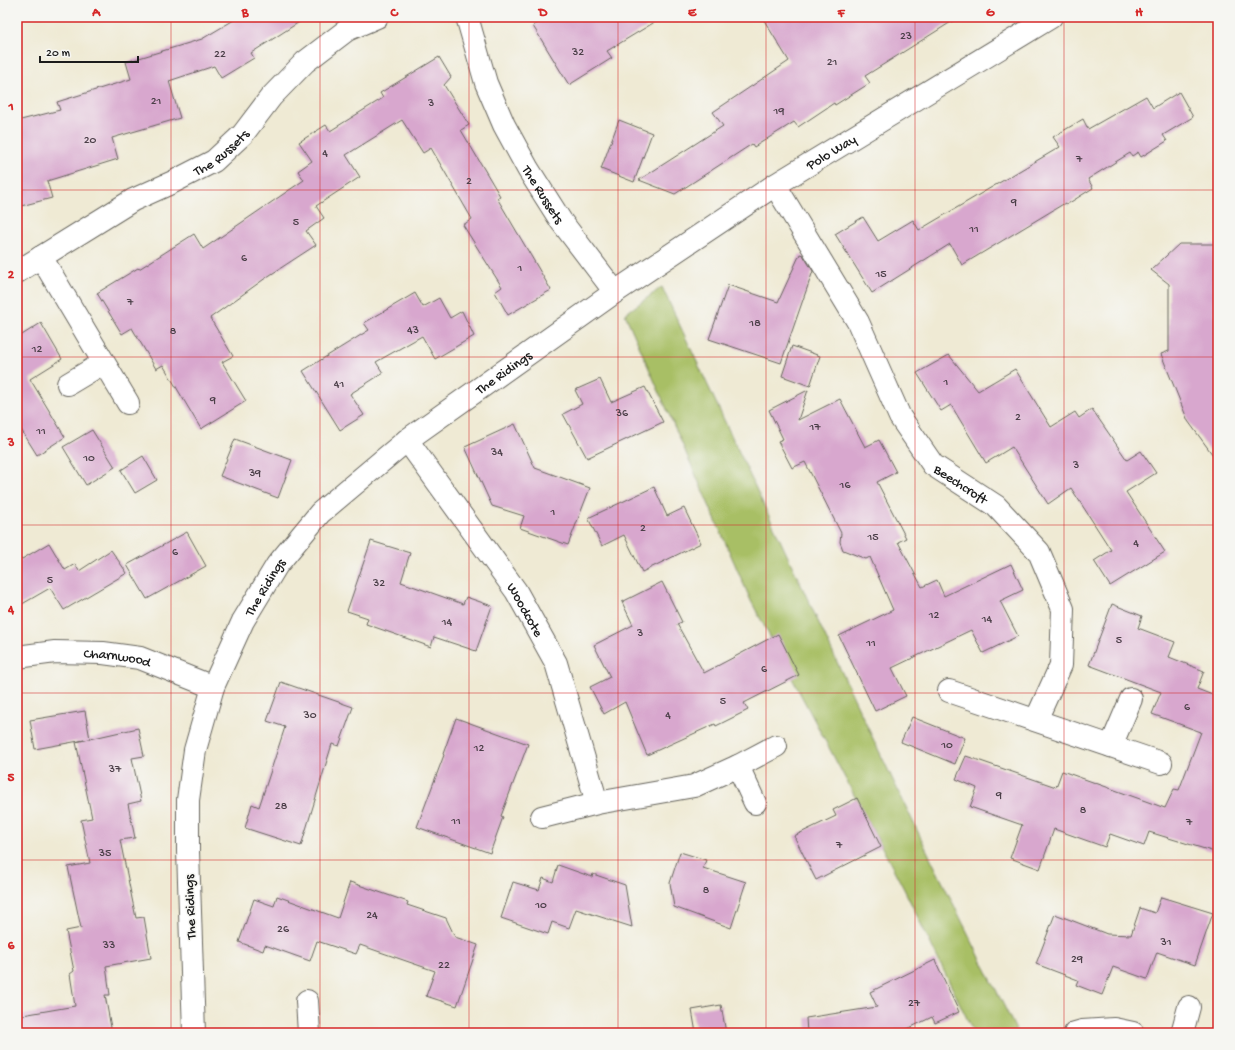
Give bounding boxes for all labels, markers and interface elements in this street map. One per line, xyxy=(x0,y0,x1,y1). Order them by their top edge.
text: A xyxy=(91,6,101,21)
text: B xyxy=(241,6,250,21)
text: C xyxy=(389,6,399,21)
text: D xyxy=(538,6,548,21)
text: E xyxy=(688,6,697,21)
text: F xyxy=(837,6,846,21)
text: G xyxy=(986,6,995,21)
text: H xyxy=(1135,6,1143,21)
house number: 23 xyxy=(900,30,912,44)
scale bar xyxy=(40,38,138,64)
house number: 32 xyxy=(571,46,584,60)
text: 20 m xyxy=(46,47,71,61)
house number: 22 xyxy=(214,48,226,62)
house number: 21 xyxy=(827,56,838,70)
house number: 21 xyxy=(151,95,162,109)
house number: 3 xyxy=(427,97,434,111)
text: 1 xyxy=(7,100,14,115)
house number: 19 xyxy=(773,105,784,119)
street label: The Russets xyxy=(190,127,255,181)
street label: Polo Way xyxy=(803,132,860,175)
house number: 20 xyxy=(84,134,97,148)
house number: 4 xyxy=(322,147,328,161)
house number: 7 xyxy=(1075,153,1083,167)
street label: The Russets xyxy=(516,162,567,228)
house number: 2 xyxy=(466,175,472,189)
house number: 9 xyxy=(1010,196,1017,210)
house number: 5 xyxy=(293,216,299,230)
house number: 11 xyxy=(968,223,979,237)
house number: 6 xyxy=(241,252,248,266)
house number: 1 xyxy=(517,262,523,276)
text: 2 xyxy=(8,268,15,283)
house number: 15 xyxy=(874,268,887,282)
house number: 7 xyxy=(126,296,134,310)
house number: 18 xyxy=(748,317,761,331)
house number: 43 xyxy=(407,324,419,338)
house number: 8 xyxy=(170,325,177,339)
house number: 12 xyxy=(31,343,42,357)
street label: The Ridings xyxy=(472,347,537,400)
house number: 1 xyxy=(943,376,949,390)
house number: 41 xyxy=(334,378,344,392)
house number: 9 xyxy=(209,394,216,408)
house number: 36 xyxy=(615,407,629,421)
house number: 2 xyxy=(1015,411,1021,425)
house number: 17 xyxy=(808,421,821,435)
house number: 11 xyxy=(35,425,46,439)
text: 3 xyxy=(7,436,15,451)
house number: 34 xyxy=(490,446,503,460)
house number: 10 xyxy=(82,452,95,466)
house number: 3 xyxy=(1072,459,1079,473)
street label: Beechcroft xyxy=(929,461,991,510)
house number: 39 xyxy=(248,467,261,481)
house number: 16 xyxy=(839,479,851,493)
house number: 1 xyxy=(550,506,556,520)
house number: 2 xyxy=(640,522,646,536)
house number: 15 xyxy=(866,531,879,545)
house number: 4 xyxy=(1133,537,1139,551)
house number: 6 xyxy=(172,546,179,560)
street label: The Ridings xyxy=(241,555,291,621)
house number: 5 xyxy=(47,574,53,588)
house number: 32 xyxy=(372,577,385,591)
street label: Woodcote xyxy=(502,580,546,641)
text: 4 xyxy=(7,603,15,618)
house number: 12 xyxy=(928,609,939,623)
house number: 14 xyxy=(981,613,993,627)
house number: 14 xyxy=(441,616,453,630)
house number: 3 xyxy=(636,627,643,641)
house number: 5 xyxy=(1116,634,1122,648)
house number: 11 xyxy=(865,637,876,651)
street label: Charnwood xyxy=(83,647,154,673)
house number: 6 xyxy=(761,663,768,677)
house number: 5 xyxy=(720,695,726,709)
house number: 6 xyxy=(1184,701,1191,715)
house number: 30 xyxy=(302,709,317,723)
house number: 4 xyxy=(665,709,671,723)
house number: 10 xyxy=(940,739,953,753)
house number: 12 xyxy=(473,742,484,756)
house number: 37 xyxy=(108,763,122,777)
text: 5 xyxy=(8,771,15,786)
house number: 9 xyxy=(995,789,1002,803)
house number: 28 xyxy=(275,800,288,814)
house number: 8 xyxy=(1080,804,1087,818)
house number: 11 xyxy=(450,815,461,829)
house number: 7 xyxy=(1185,816,1193,830)
house number: 7 xyxy=(835,839,843,853)
house number: 35 xyxy=(98,847,111,861)
street label: The Ridings xyxy=(182,873,201,941)
house number: 8 xyxy=(703,884,710,898)
house number: 10 xyxy=(534,899,547,913)
house number: 24 xyxy=(366,909,378,923)
house number: 26 xyxy=(277,923,290,937)
house number: 31 xyxy=(1159,936,1172,950)
text: 6 xyxy=(8,939,15,954)
house number: 33 xyxy=(102,939,115,953)
house number: 29 xyxy=(1071,953,1083,967)
house number: 22 xyxy=(438,959,450,973)
house number: 27 xyxy=(908,997,921,1011)

